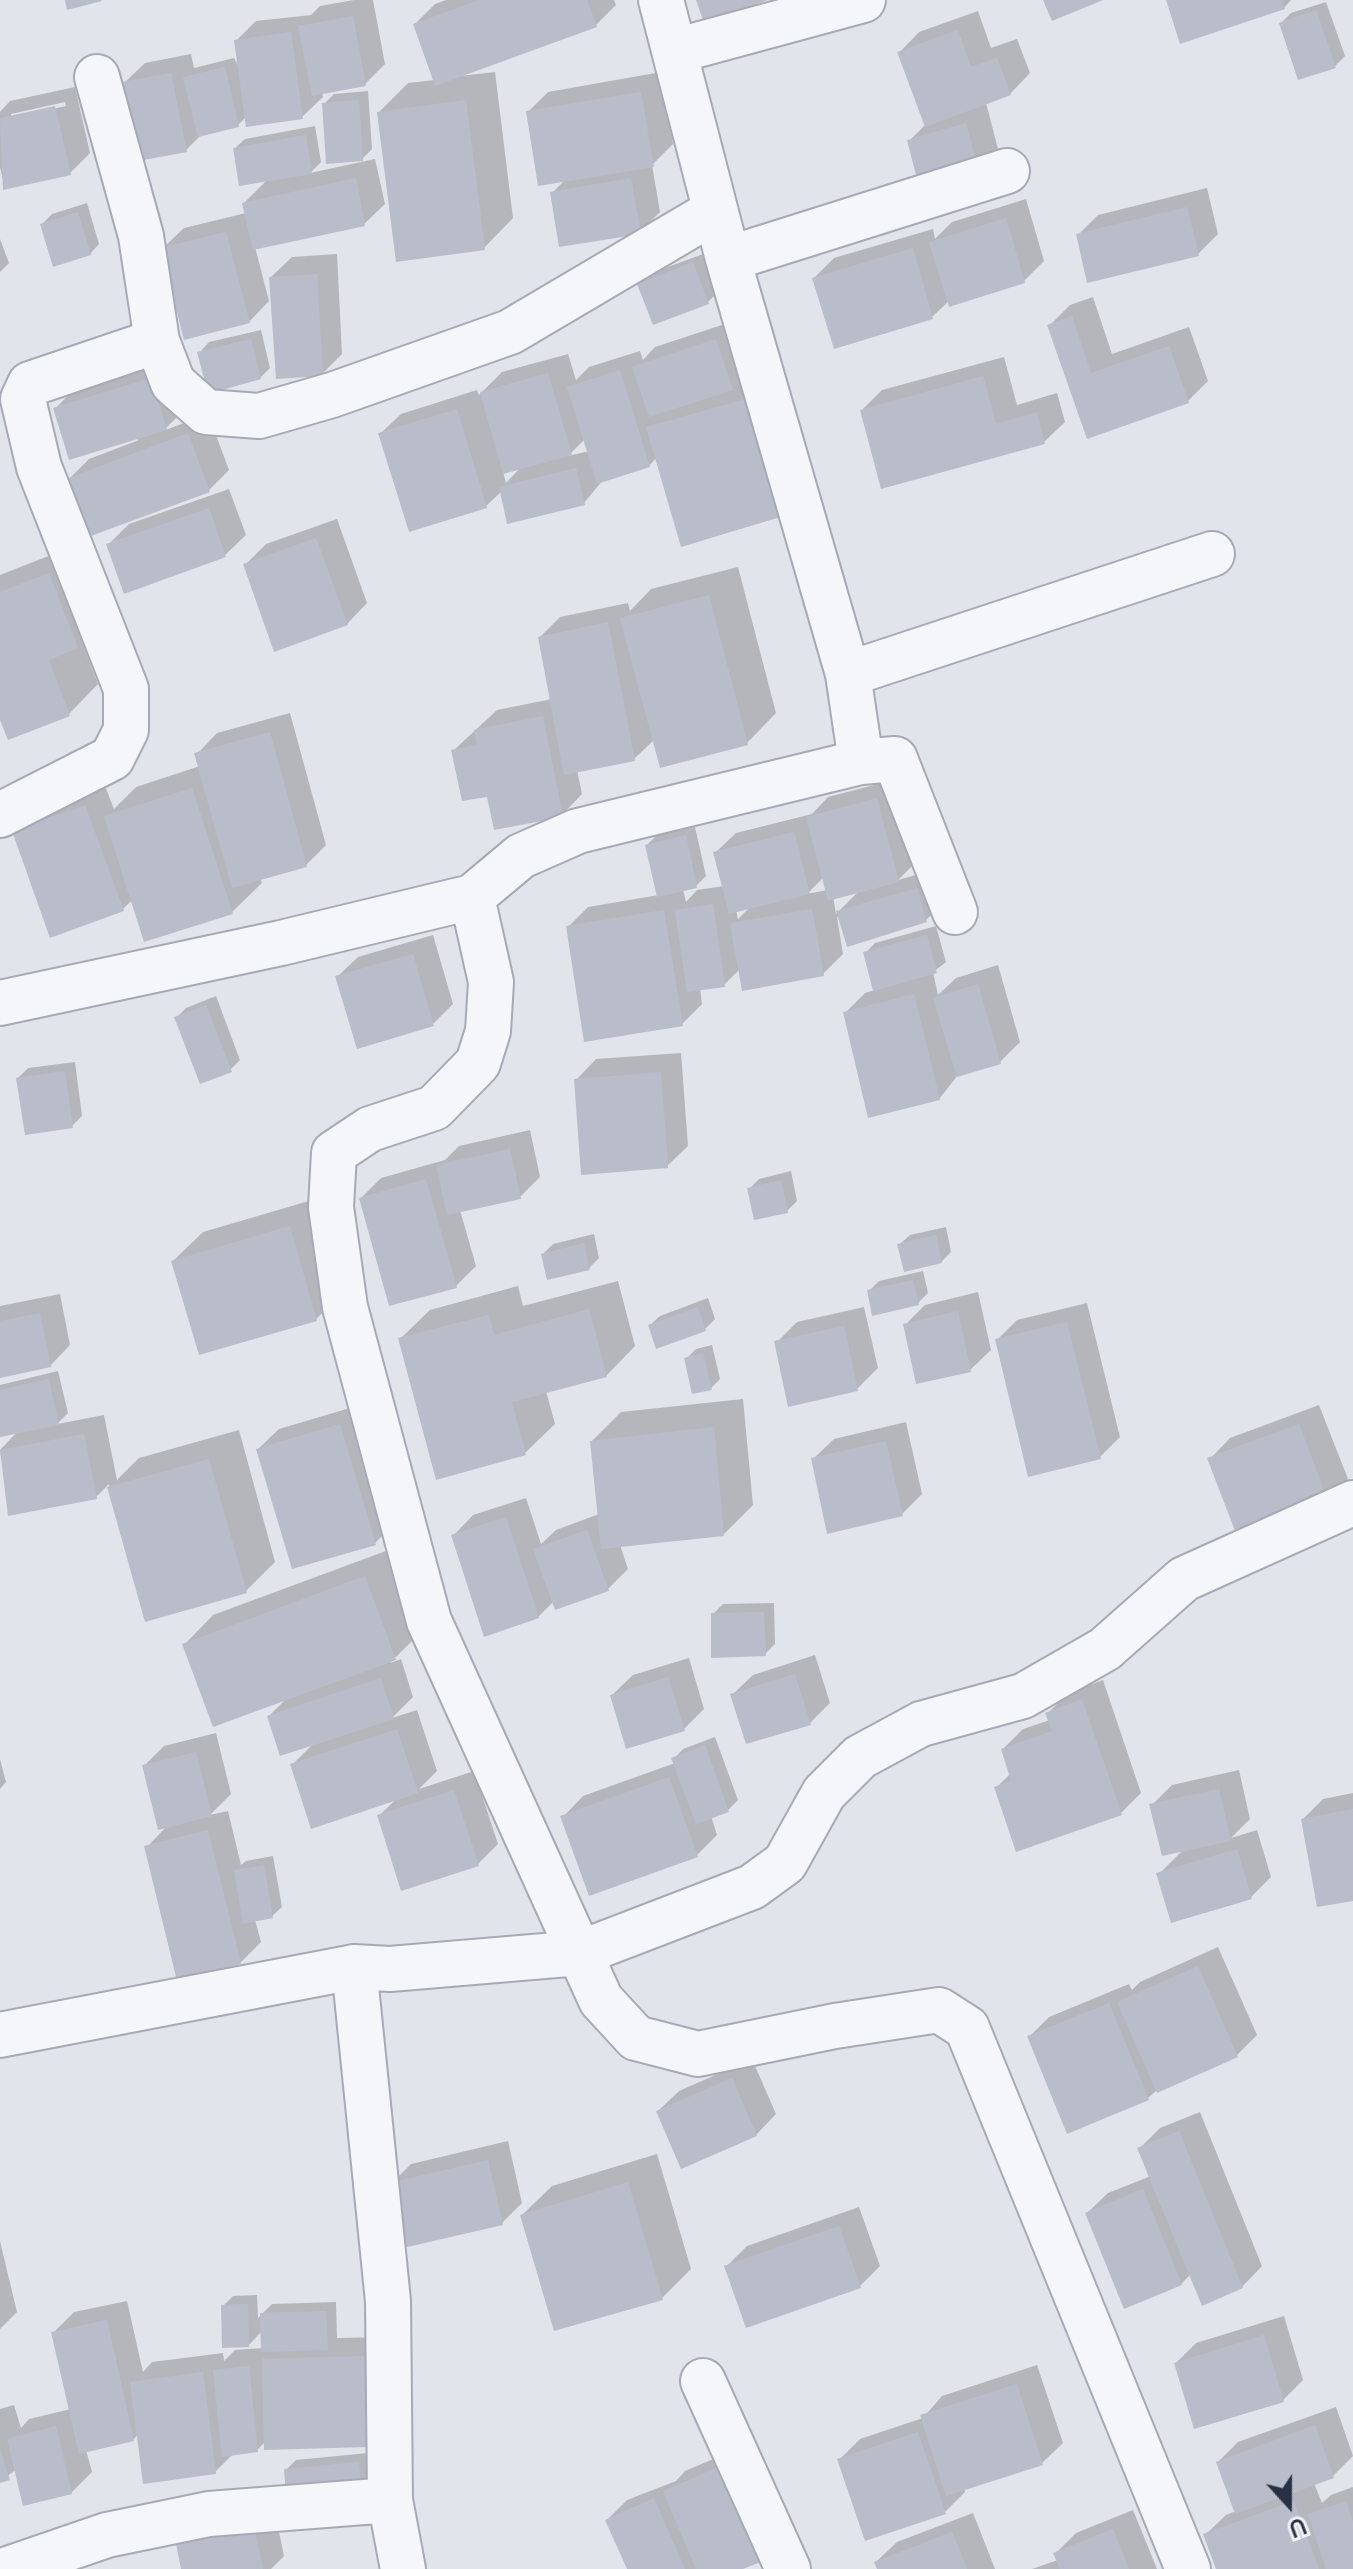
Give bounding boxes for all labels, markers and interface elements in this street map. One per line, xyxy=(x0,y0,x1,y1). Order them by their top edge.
north arrow xyxy=(1249,2465,1329,2545)
text: U xyxy=(1285,2512,1310,2543)

